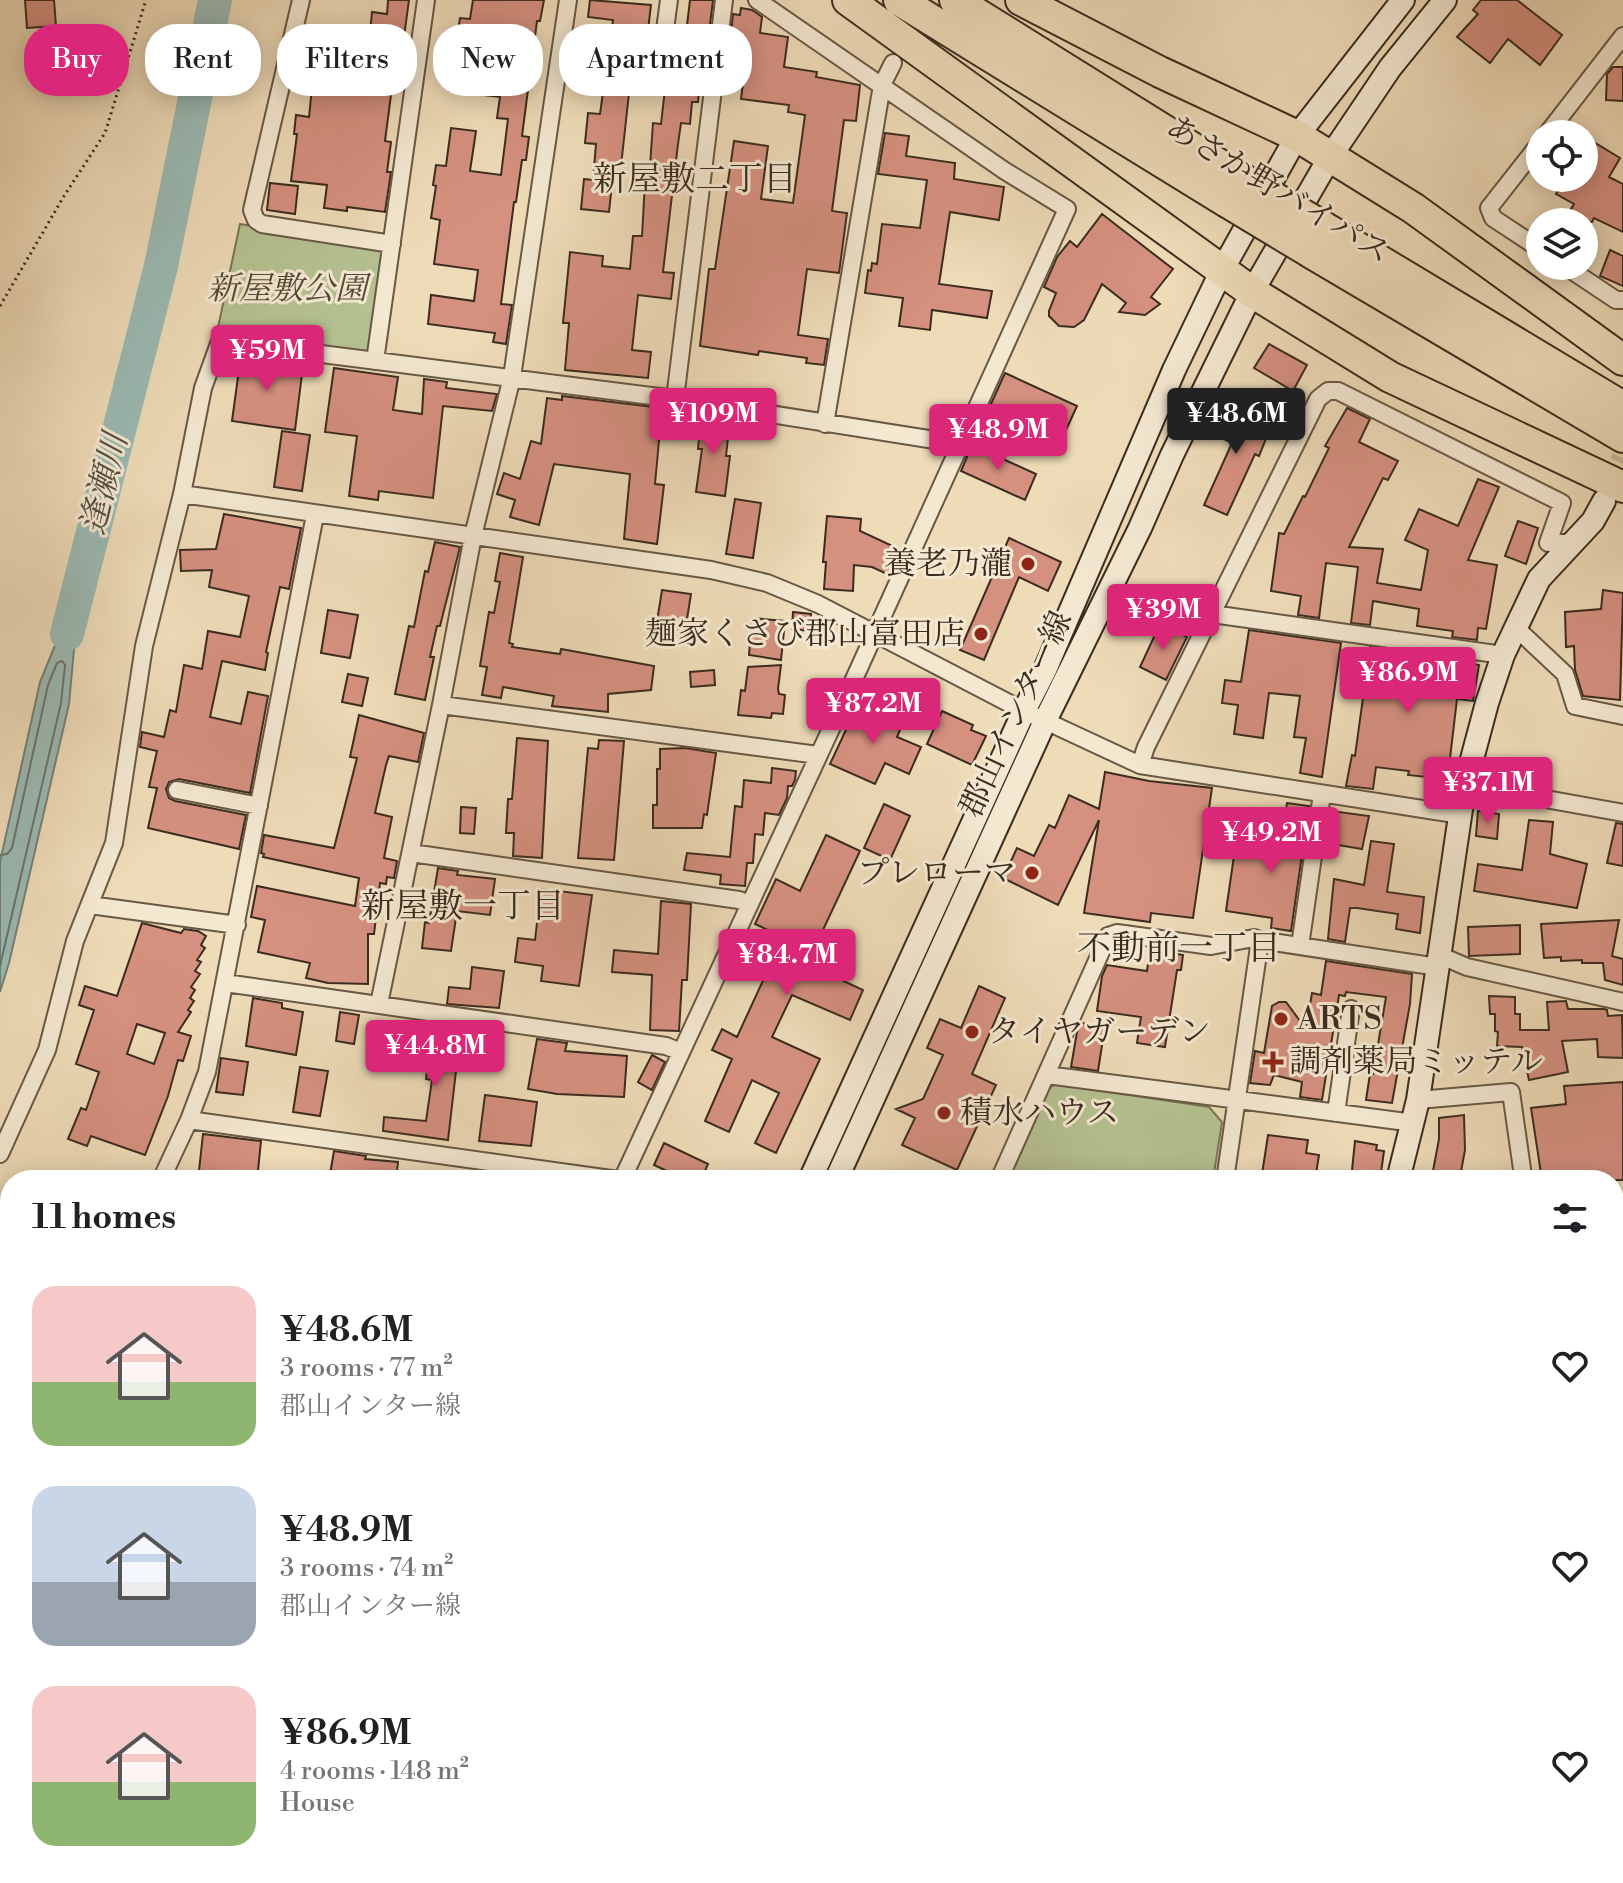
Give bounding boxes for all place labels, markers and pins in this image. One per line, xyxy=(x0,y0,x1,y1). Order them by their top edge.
pin: ¥59M xyxy=(220,325,314,393)
pin: ¥109M xyxy=(657,388,769,456)
pin: ¥48.6M xyxy=(1171,388,1301,456)
pin: ¥48.9M xyxy=(933,404,1063,472)
place label: 養老乃瀧 xyxy=(884,544,1012,584)
marker: 養老乃瀧 xyxy=(1019,555,1037,573)
pin: ¥39M xyxy=(1116,584,1210,652)
place label: 麺家くさび郡山富田店 xyxy=(645,614,965,654)
marker: 麺家くさび郡山富田店 xyxy=(972,625,990,643)
pin: ¥86.9M xyxy=(1343,647,1473,715)
pin: ¥87.2M xyxy=(808,678,938,746)
pin: ¥37.1M xyxy=(1423,757,1553,825)
pin: ¥49.2M xyxy=(1206,807,1336,875)
place label: プレローマ xyxy=(857,853,1016,893)
marker: プレローマ xyxy=(1023,864,1041,882)
pin: ¥84.7M xyxy=(722,929,852,997)
place label: ARTS xyxy=(1296,999,1382,1039)
marker: ARTS xyxy=(1272,1010,1290,1028)
place label: タイヤガーデン xyxy=(988,1012,1211,1052)
pin: ¥44.8M xyxy=(370,1020,500,1088)
marker: タイヤガーデン xyxy=(963,1023,981,1041)
place label: 調剤薬局ミッテル xyxy=(1289,1042,1543,1082)
marker: 調剤薬局ミッテル xyxy=(1264,1053,1282,1071)
place label: 積水ハウス xyxy=(960,1093,1119,1133)
marker: 積水ハウス xyxy=(935,1104,953,1122)

